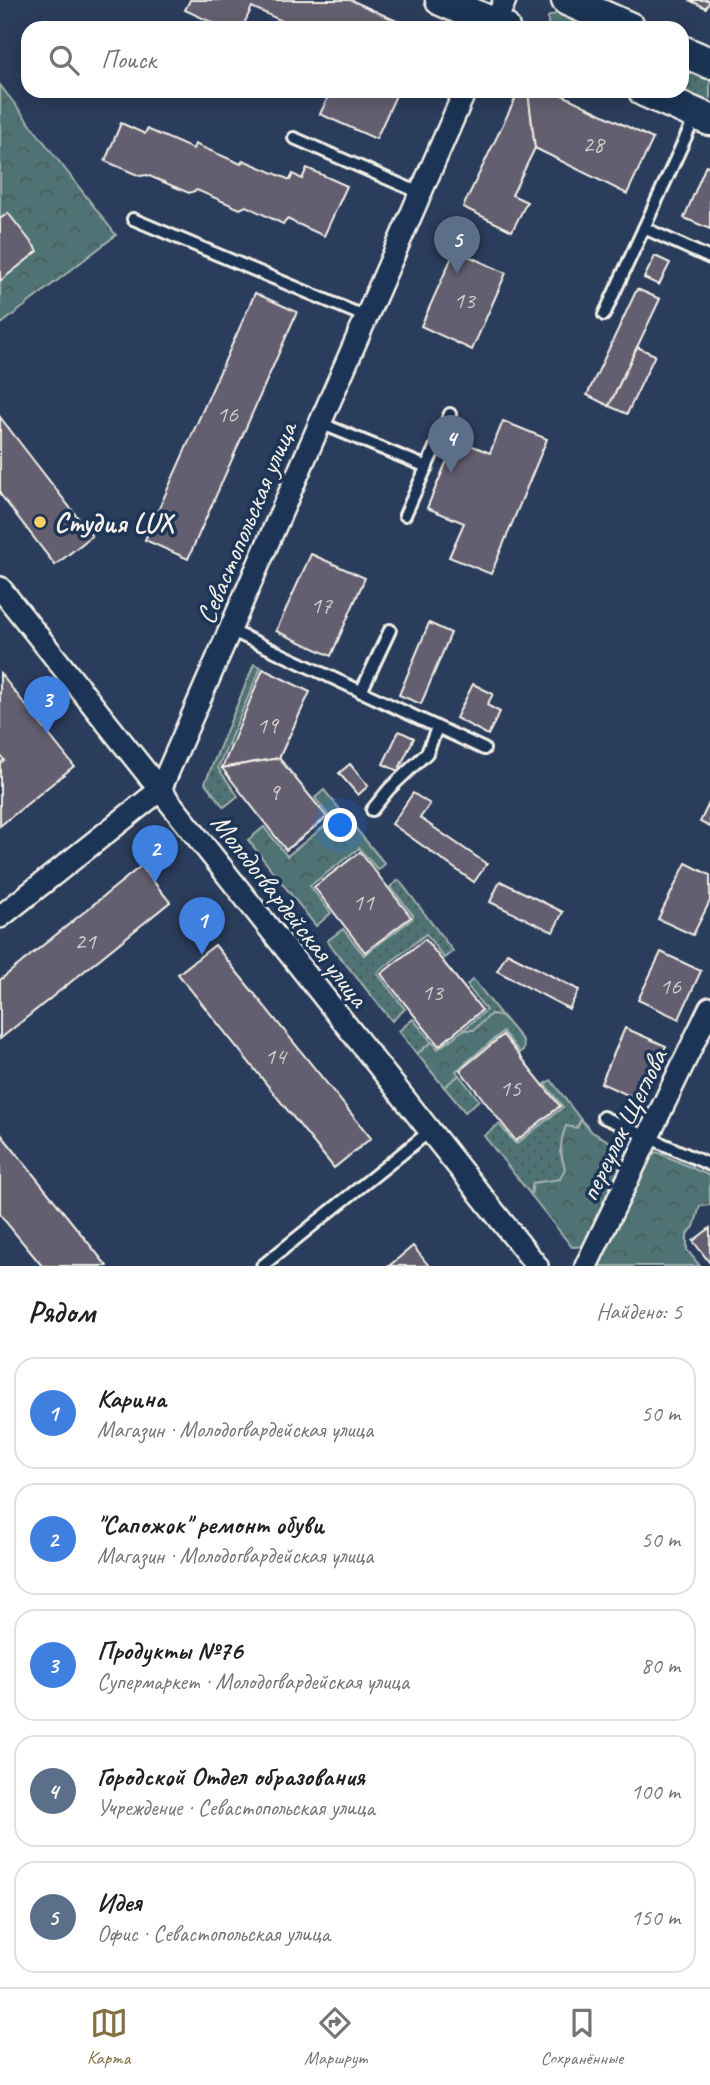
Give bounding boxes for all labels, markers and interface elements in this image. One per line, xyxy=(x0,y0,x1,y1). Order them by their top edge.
search box xyxy=(21,21,689,98)
icon: search xyxy=(45,41,83,79)
text: Поиск xyxy=(101,43,156,76)
house number: 28 xyxy=(582,129,606,159)
pin: 5 xyxy=(434,216,480,274)
house number: 13 xyxy=(453,285,477,315)
house number: 16 xyxy=(216,399,239,429)
street label: Севастопольская улица xyxy=(188,415,305,629)
pin: 4 xyxy=(428,415,474,473)
place label: Студия LUX xyxy=(54,505,176,540)
marker: Студия LUX xyxy=(32,514,48,530)
house number: 17 xyxy=(310,590,333,620)
pin: 3 xyxy=(24,676,70,734)
house number: 19 xyxy=(256,710,280,740)
house number: 9 xyxy=(269,777,282,807)
street label: Молодогвардейская улица xyxy=(204,806,378,1015)
your location xyxy=(323,808,357,842)
pin: 2 xyxy=(132,825,178,883)
house number: 11 xyxy=(352,887,375,917)
pin: 1 xyxy=(179,897,225,955)
house number: 21 xyxy=(74,926,97,956)
house number: 16 xyxy=(659,971,682,1001)
house number: 13 xyxy=(421,977,445,1007)
house number: 14 xyxy=(264,1041,288,1071)
street label: переулок Щеглова xyxy=(571,1042,676,1207)
house number: 15 xyxy=(499,1073,522,1103)
text: Рядом xyxy=(28,1293,95,1331)
text: Найдено: 5 xyxy=(596,1297,682,1326)
text: Карина xyxy=(97,1382,166,1415)
text: 1 xyxy=(48,1399,58,1428)
text: 50 m xyxy=(641,1399,680,1428)
text: Магазин · Молодогвардейская улица xyxy=(97,1415,373,1444)
text: "Сапожок" ремонт обуви xyxy=(97,1508,324,1541)
text: 2 xyxy=(48,1525,58,1554)
text: 50 m xyxy=(641,1525,680,1554)
text: Магазин · Молодогвардейская улица xyxy=(97,1541,373,1570)
text: Продукты №76 xyxy=(97,1634,242,1667)
text: 3 xyxy=(48,1651,58,1680)
text: 80 m xyxy=(641,1651,680,1680)
text: Супермаркет · Молодогвардейская улица xyxy=(97,1667,409,1696)
text: Городской Отдел образования xyxy=(97,1760,365,1793)
text: 4 xyxy=(48,1777,58,1806)
text: 100 m xyxy=(631,1777,680,1806)
text: Учреждение · Севастопольская улица xyxy=(97,1793,375,1822)
text: Идея xyxy=(97,1886,141,1919)
text: 5 xyxy=(48,1903,58,1932)
text: 150 m xyxy=(631,1903,680,1932)
text: Офис · Севастопольская улица xyxy=(97,1919,330,1948)
tab: Карта xyxy=(87,2004,130,2070)
tab: Маршрут xyxy=(304,2004,367,2070)
tab: Сохранённые xyxy=(541,2004,623,2070)

